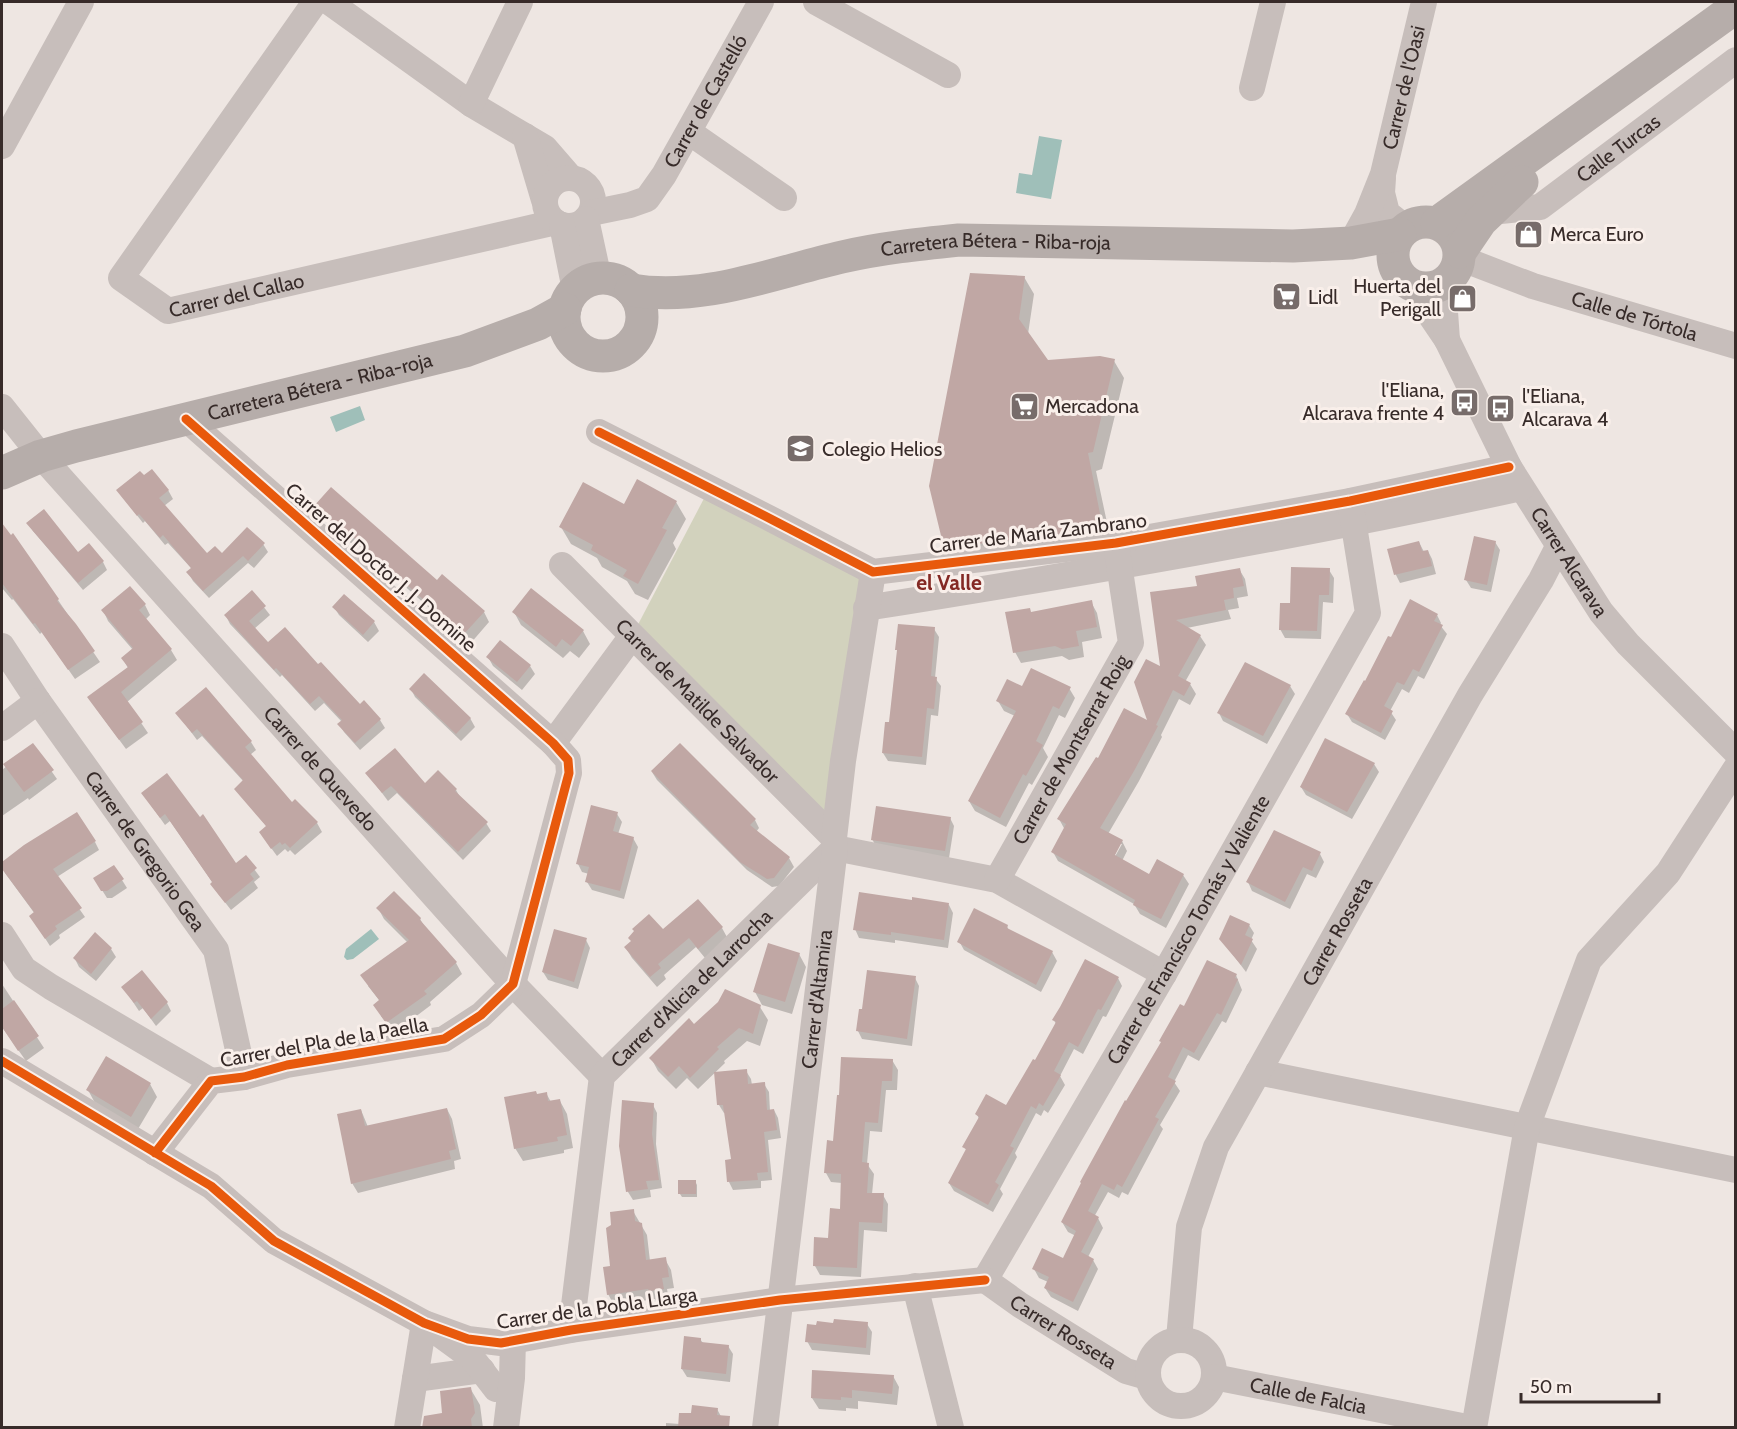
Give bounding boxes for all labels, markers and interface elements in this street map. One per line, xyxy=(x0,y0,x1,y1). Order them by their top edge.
street label: Carrer de l'Oasi xyxy=(1377,23,1430,152)
street label: Carrer de Castelló xyxy=(659,30,752,172)
street label: Calle Turcas xyxy=(1572,109,1665,188)
shop icon: Merca Euro xyxy=(1513,218,1545,250)
place label: Merca Euro xyxy=(1550,222,1644,246)
street label: Carretera Bétera - Riba-roja xyxy=(879,228,1111,261)
street label: Carrer del Callao xyxy=(166,268,306,322)
place label: Huerta del Perigall xyxy=(1353,274,1441,321)
supermarket icon: Lidl xyxy=(1271,281,1303,313)
shop icon: Huerta del Perigall xyxy=(1446,282,1478,314)
place label: Lidl xyxy=(1308,285,1338,309)
street label: Calle de Tórtola xyxy=(1569,286,1701,346)
street label: Carretera Bétera - Riba-roja xyxy=(205,347,435,425)
place label: l'Eliana, Alcarava frente 4 xyxy=(1302,378,1444,425)
place label: l'Eliana, Alcarava 4 xyxy=(1522,384,1609,431)
bus stop icon: l'Eliana, Alcarava frente 4 xyxy=(1449,386,1481,418)
supermarket icon: Mercadona xyxy=(1008,390,1040,422)
bus stop icon: l'Eliana, Alcarava 4 xyxy=(1485,392,1517,424)
place label: Mercadona xyxy=(1045,394,1139,418)
school or university icon: Colegio Helios xyxy=(785,433,817,465)
place label: Colegio Helios xyxy=(822,437,942,461)
street label: Carrer del Doctor J. J. Domine xyxy=(281,478,481,656)
street label: Carrer Alcarava xyxy=(1526,503,1613,622)
street label: Carrer de María Zambrano xyxy=(928,508,1148,558)
district label: el Valle xyxy=(916,570,982,595)
street label: Carrer de Matilde Salvador xyxy=(611,614,785,789)
street label: Carrer de Montserrat Roig xyxy=(1008,649,1135,849)
street label: Carrer de Quevedo xyxy=(258,701,383,836)
street label: Carrer de Gregorio Gea xyxy=(80,766,211,936)
street label: Carrer de Francisco Tomás y Valiente xyxy=(1102,791,1275,1069)
street label: Carrer Rosseta xyxy=(1297,872,1377,990)
street label: Carrer d'Alicia de Larrocha xyxy=(606,904,777,1073)
street label: Carrer d'Altamira xyxy=(796,928,837,1070)
street label: Carrer del Pla de la Paella xyxy=(218,1012,430,1072)
street label: Carrer de la Pobla Llarga xyxy=(495,1282,699,1334)
street label: Carrer Rosseta xyxy=(1005,1290,1121,1374)
scale bar xyxy=(1521,1366,1659,1404)
street label: Calle de Falcia xyxy=(1248,1372,1369,1419)
text: 50 m xyxy=(1530,1376,1572,1398)

